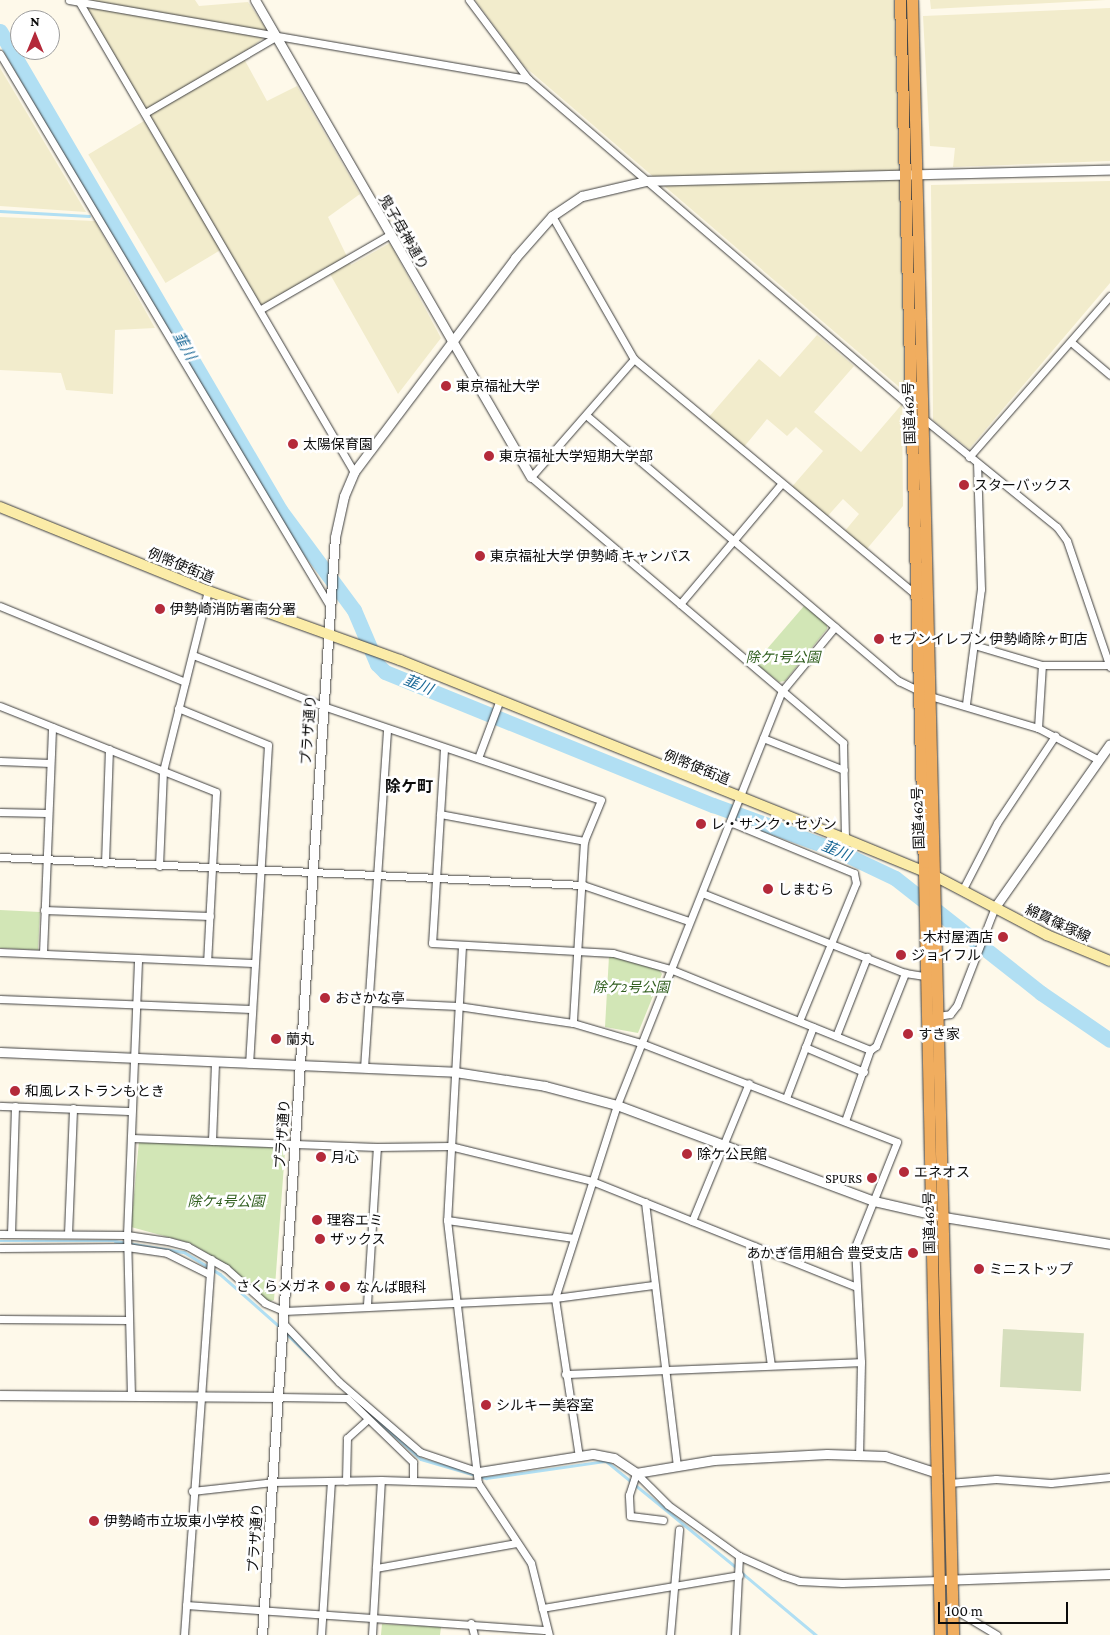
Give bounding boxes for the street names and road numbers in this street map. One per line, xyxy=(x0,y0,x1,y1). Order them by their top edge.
street label: 鬼子母神通り xyxy=(376,191,432,273)
street label: 国道462号 xyxy=(900,381,918,445)
street label: 例幣使街道 xyxy=(145,544,217,586)
street label: プラザ通り xyxy=(297,694,319,766)
street label: 例幣使街道 xyxy=(661,746,733,788)
street label: 国道462号 xyxy=(909,786,927,850)
street label: 綿貫篠塚線 xyxy=(1023,901,1093,945)
street label: プラザ通り xyxy=(271,1098,293,1170)
street label: 国道462号 xyxy=(920,1192,938,1254)
street label: プラザ通り xyxy=(244,1502,266,1574)

